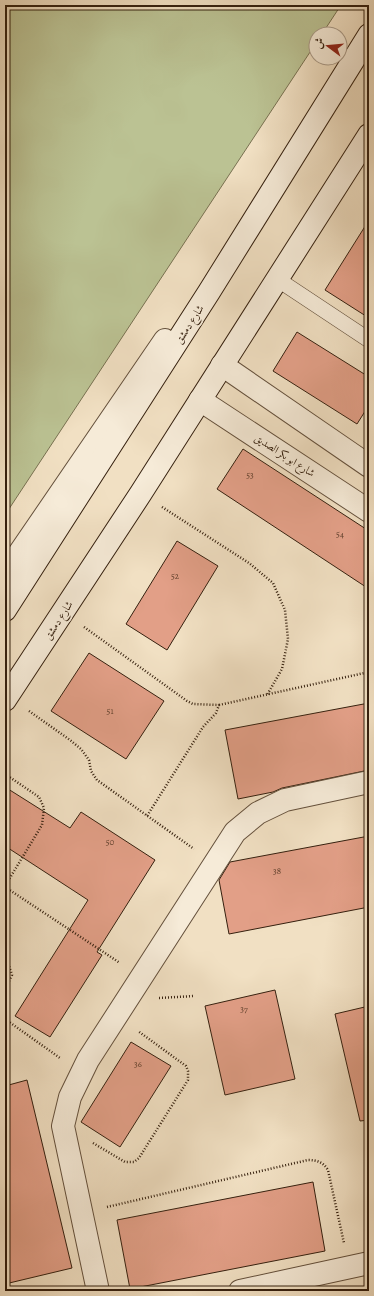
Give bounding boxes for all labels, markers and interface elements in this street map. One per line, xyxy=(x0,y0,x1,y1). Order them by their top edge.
north arrow xyxy=(308,26,348,66)
text: ش xyxy=(310,36,328,51)
street label: شارع دمشق xyxy=(171,302,209,348)
street label: شارع ابو بكر الصديق xyxy=(250,430,318,482)
house number: 53 xyxy=(246,469,254,481)
house number: 54 xyxy=(336,528,344,540)
house number: 52 xyxy=(171,570,180,582)
street label: شارع دمشق xyxy=(40,598,78,644)
house number: 51 xyxy=(107,705,113,717)
house number: 50 xyxy=(106,836,115,848)
house number: 38 xyxy=(273,865,281,877)
house number: 37 xyxy=(240,1003,248,1015)
house number: 36 xyxy=(134,1058,142,1070)

